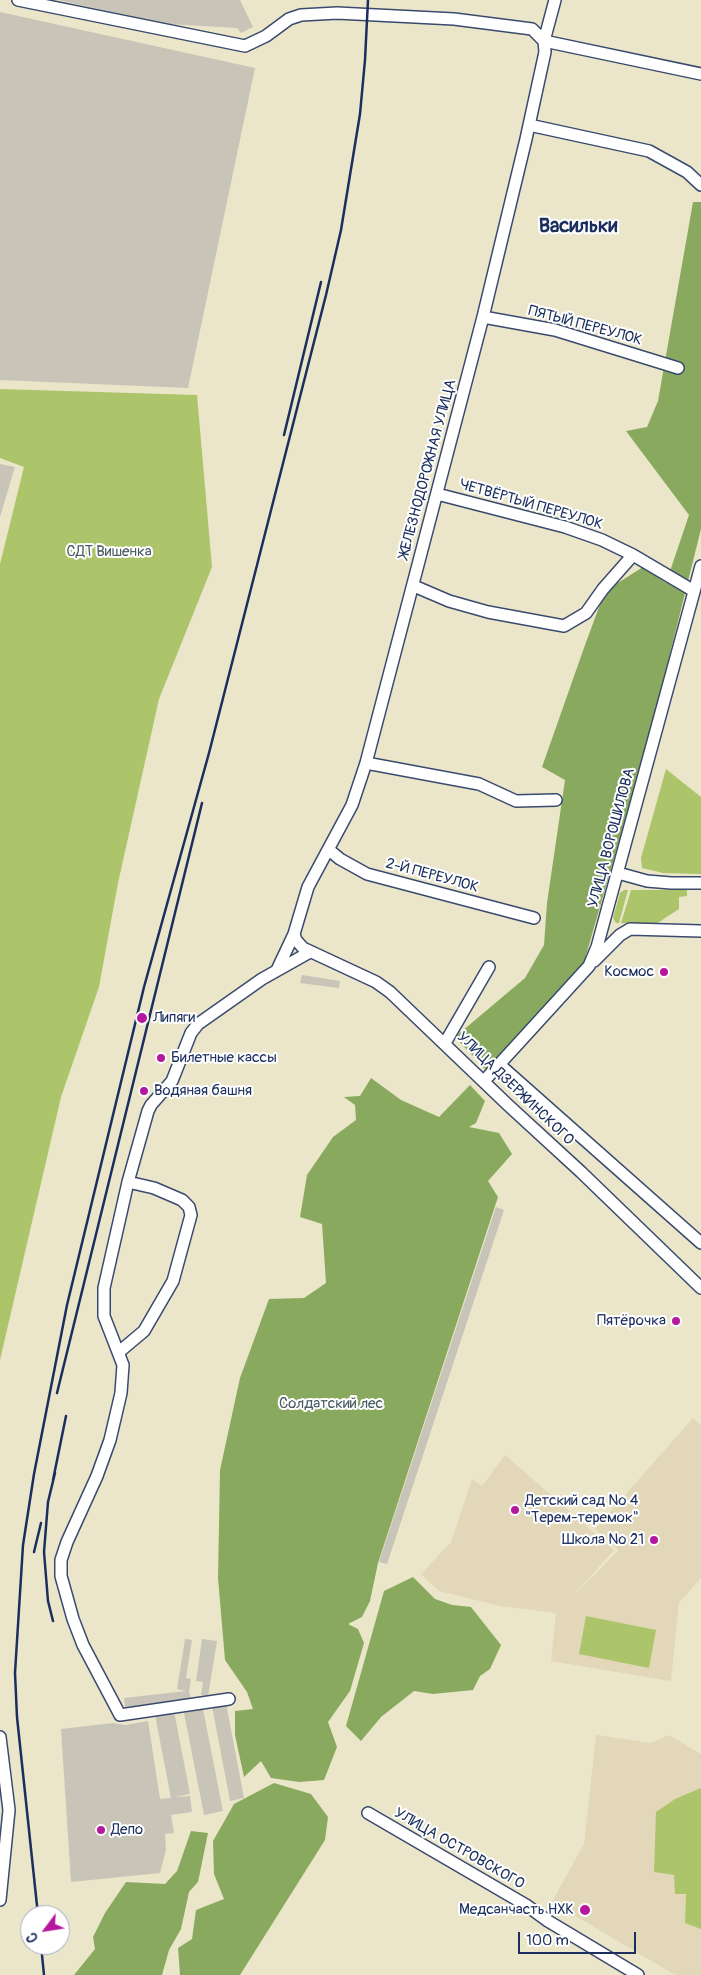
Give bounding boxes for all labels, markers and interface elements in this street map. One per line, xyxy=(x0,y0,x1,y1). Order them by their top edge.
district label: Васильки xyxy=(539,215,617,239)
street label: ПЯТЫЙ ПЕРЕУЛОК xyxy=(526,302,644,350)
street label: ЖЕЛЕЗНОДОРОЖНАЯ УЛИЦА xyxy=(395,377,461,561)
street label: ЧЕТВЁРТЫЙ ПЕРЕУЛОК xyxy=(457,476,605,534)
park label: СДТ Вишенка xyxy=(66,543,152,561)
street label: УЛИЦА ВОРОШИЛОВА xyxy=(585,766,639,910)
street label: 2-Й ПЕРЕУЛОК xyxy=(384,855,480,897)
place label: Космос xyxy=(604,963,654,981)
marker: Космос xyxy=(658,966,670,978)
place label: Липяги xyxy=(153,1009,195,1027)
marker: Липяги xyxy=(135,1011,149,1025)
street label: УЛИЦА ДЗЕРЖИНСКОГО xyxy=(453,1029,577,1149)
place label: Билетные кассы xyxy=(171,1049,277,1067)
marker: Билетные кассы xyxy=(155,1052,167,1064)
place label: Водяная башня xyxy=(154,1082,252,1100)
marker: Водяная башня xyxy=(138,1085,150,1097)
place label: Пятёрочка xyxy=(597,1312,666,1330)
marker: Пятёрочка xyxy=(670,1315,682,1327)
park label: Солдатский лес xyxy=(279,1395,383,1413)
place label: Детский сад № 4 "Терем-теремок" xyxy=(525,1492,639,1527)
marker: Детский сад № 4 "Терем-теремок" xyxy=(509,1504,521,1516)
place label: Школа № 21 xyxy=(562,1531,644,1549)
marker: Школа № 21 xyxy=(648,1534,660,1546)
street label: УЛИЦА ОСТРОВСКОГО xyxy=(391,1804,527,1894)
place label: Депо xyxy=(111,1821,143,1839)
marker: Депо xyxy=(95,1824,107,1836)
place label: Медсанчасть НХК xyxy=(459,1901,574,1919)
marker: Медсанчасть НХК xyxy=(578,1903,592,1917)
north arrow xyxy=(20,1905,70,1955)
scale bar xyxy=(521,1922,638,1954)
text: С xyxy=(23,1929,42,1946)
text: 100 m xyxy=(526,1931,569,1950)

